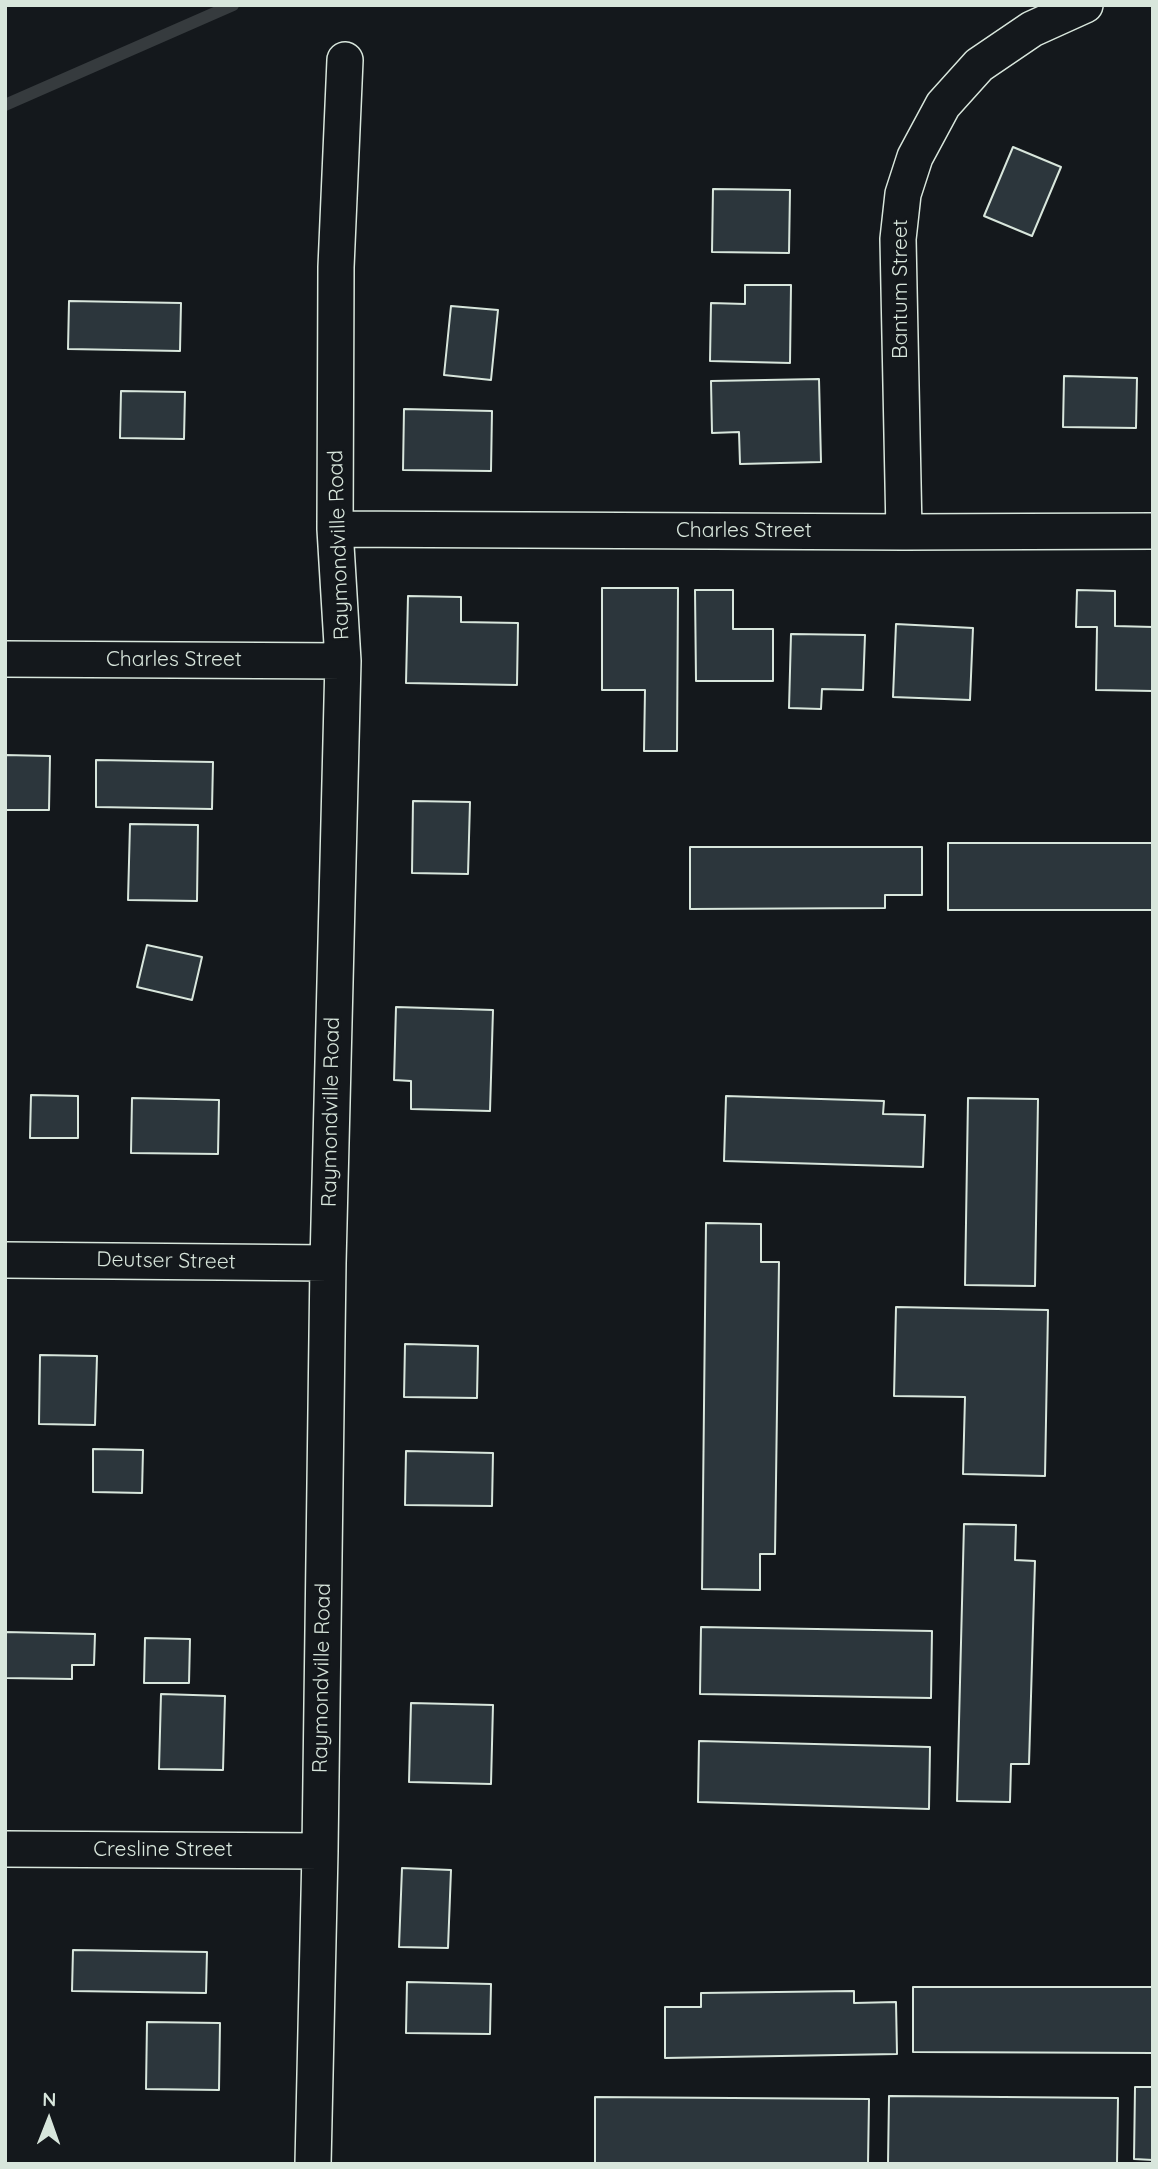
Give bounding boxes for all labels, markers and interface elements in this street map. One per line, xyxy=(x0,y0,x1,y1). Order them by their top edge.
street label: Bantum Street xyxy=(888,219,914,359)
street label: Raymondville Road xyxy=(323,449,355,641)
street label: Charles Street xyxy=(676,518,812,544)
street label: Charles Street xyxy=(106,647,242,673)
street label: Raymondville Road xyxy=(317,1017,345,1207)
street label: Deutser Street xyxy=(96,1247,236,1275)
street label: Raymondville Road xyxy=(308,1583,336,1773)
street label: Cresline Street xyxy=(93,1837,233,1863)
north arrow xyxy=(14,2085,84,2155)
text: N xyxy=(42,2087,57,2111)

